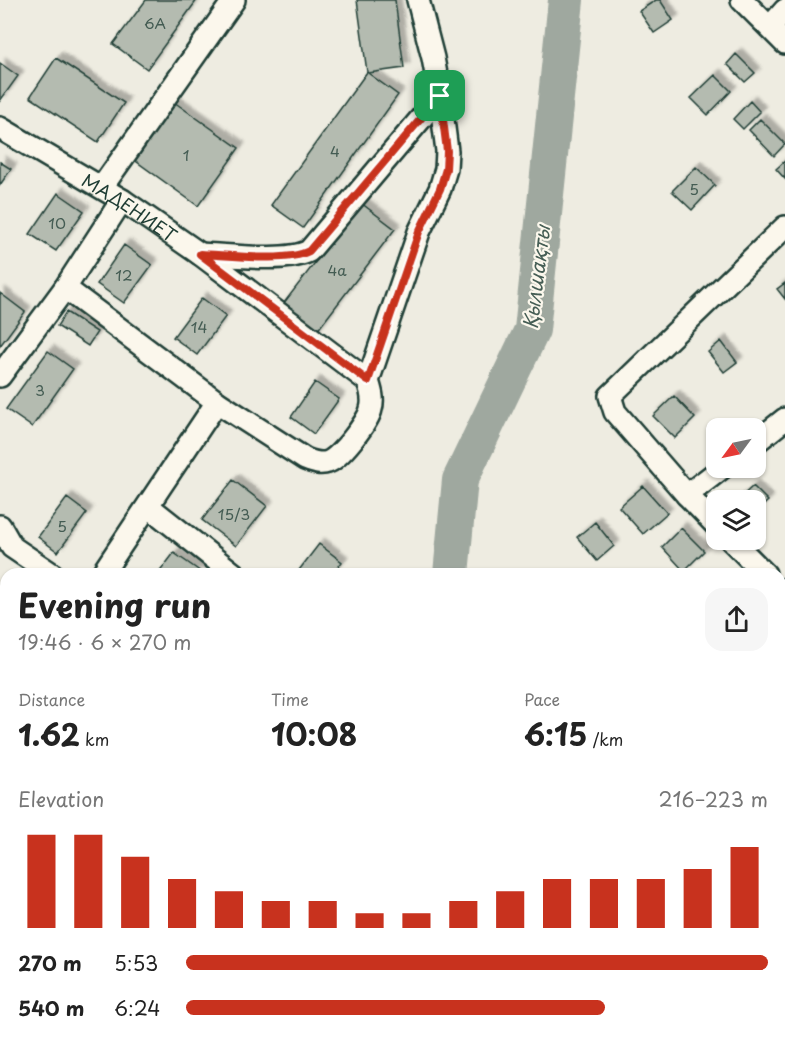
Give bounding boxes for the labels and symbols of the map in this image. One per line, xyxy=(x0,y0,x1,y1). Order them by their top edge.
house number: 6А xyxy=(144,11,166,34)
pin xyxy=(414,70,465,121)
house number: 4 xyxy=(330,139,340,162)
house number: 1 xyxy=(183,143,189,166)
street label: МАДЕНИЕТ xyxy=(77,166,184,248)
house number: 5 xyxy=(689,177,699,200)
house number: 10 xyxy=(48,211,66,234)
water label: Қылшақты xyxy=(515,222,557,330)
house number: 4а xyxy=(327,258,347,281)
house number: 12 xyxy=(115,263,133,286)
house number: 14 xyxy=(191,315,207,338)
house number: 3 xyxy=(35,378,45,401)
north arrow xyxy=(706,418,766,478)
house number: 15/3 xyxy=(218,502,250,525)
house number: 5 xyxy=(57,514,67,537)

